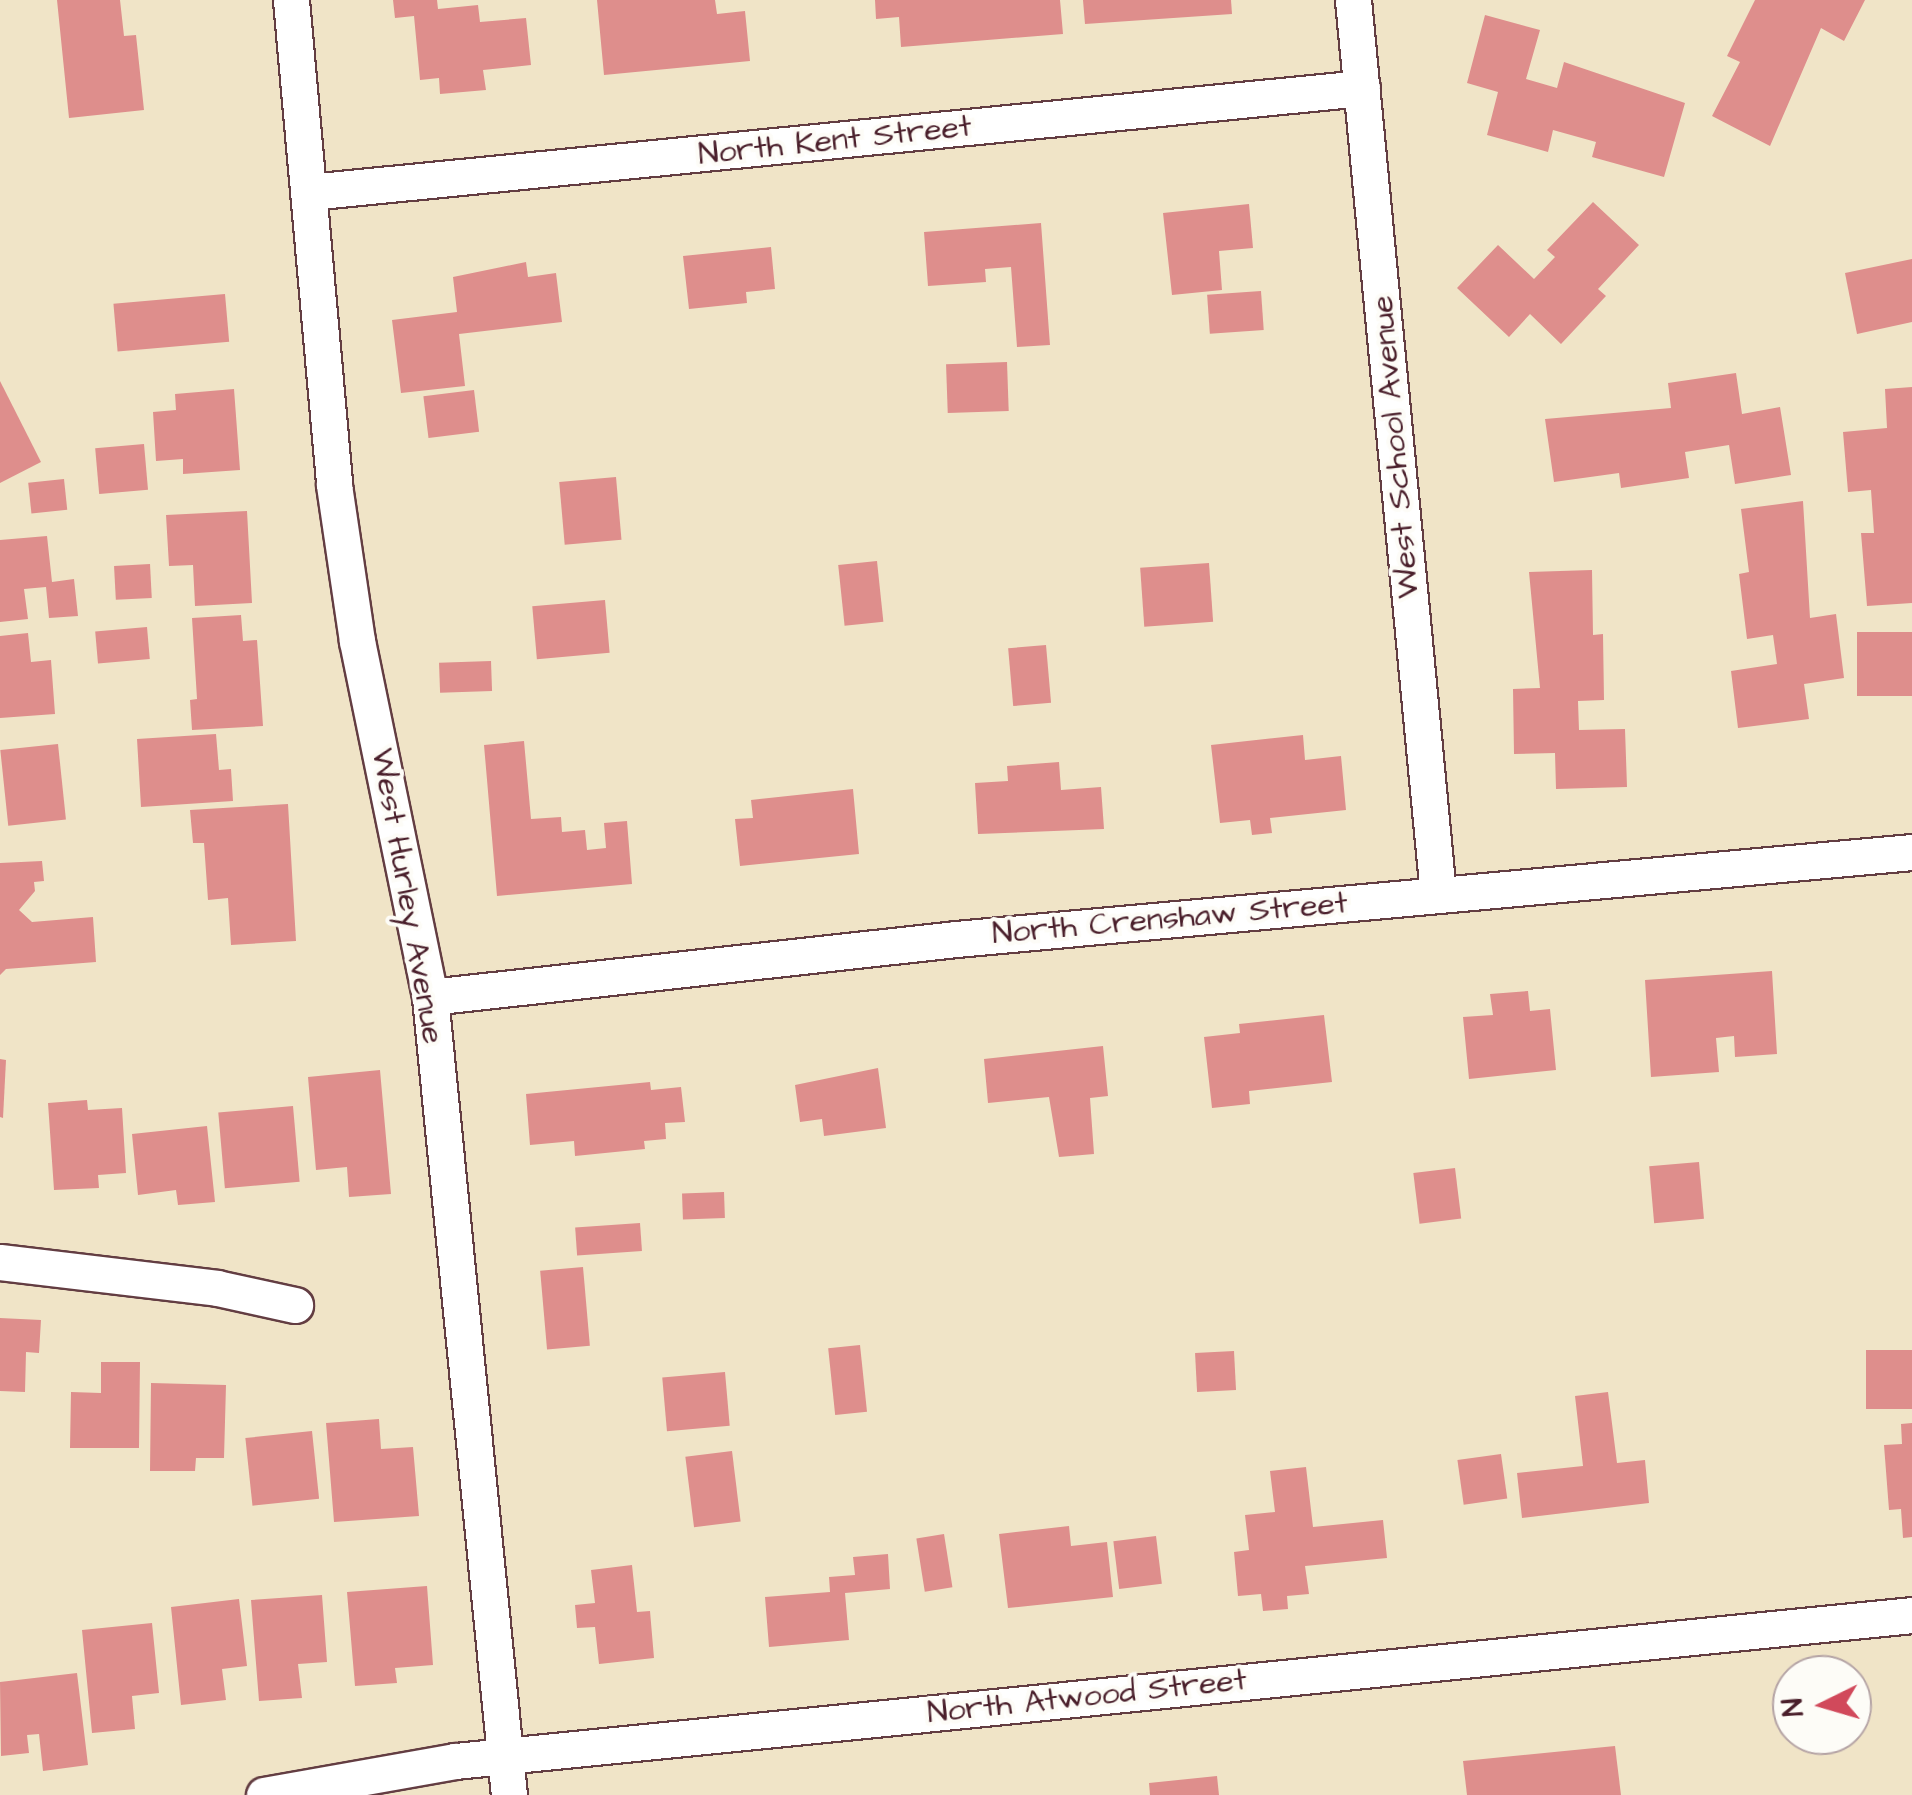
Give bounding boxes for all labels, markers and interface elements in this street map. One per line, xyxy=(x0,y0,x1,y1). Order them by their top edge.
street label: North Kent Street xyxy=(697,108,973,174)
street label: West School Avenue xyxy=(1364,294,1428,600)
street label: West Hurley Avenue xyxy=(362,745,452,1047)
street label: North Crenshaw Street xyxy=(991,884,1349,954)
north arrow xyxy=(1772,1655,1872,1755)
street label: North Atwood Street xyxy=(926,1661,1248,1733)
text: N xyxy=(1773,1697,1814,1718)

